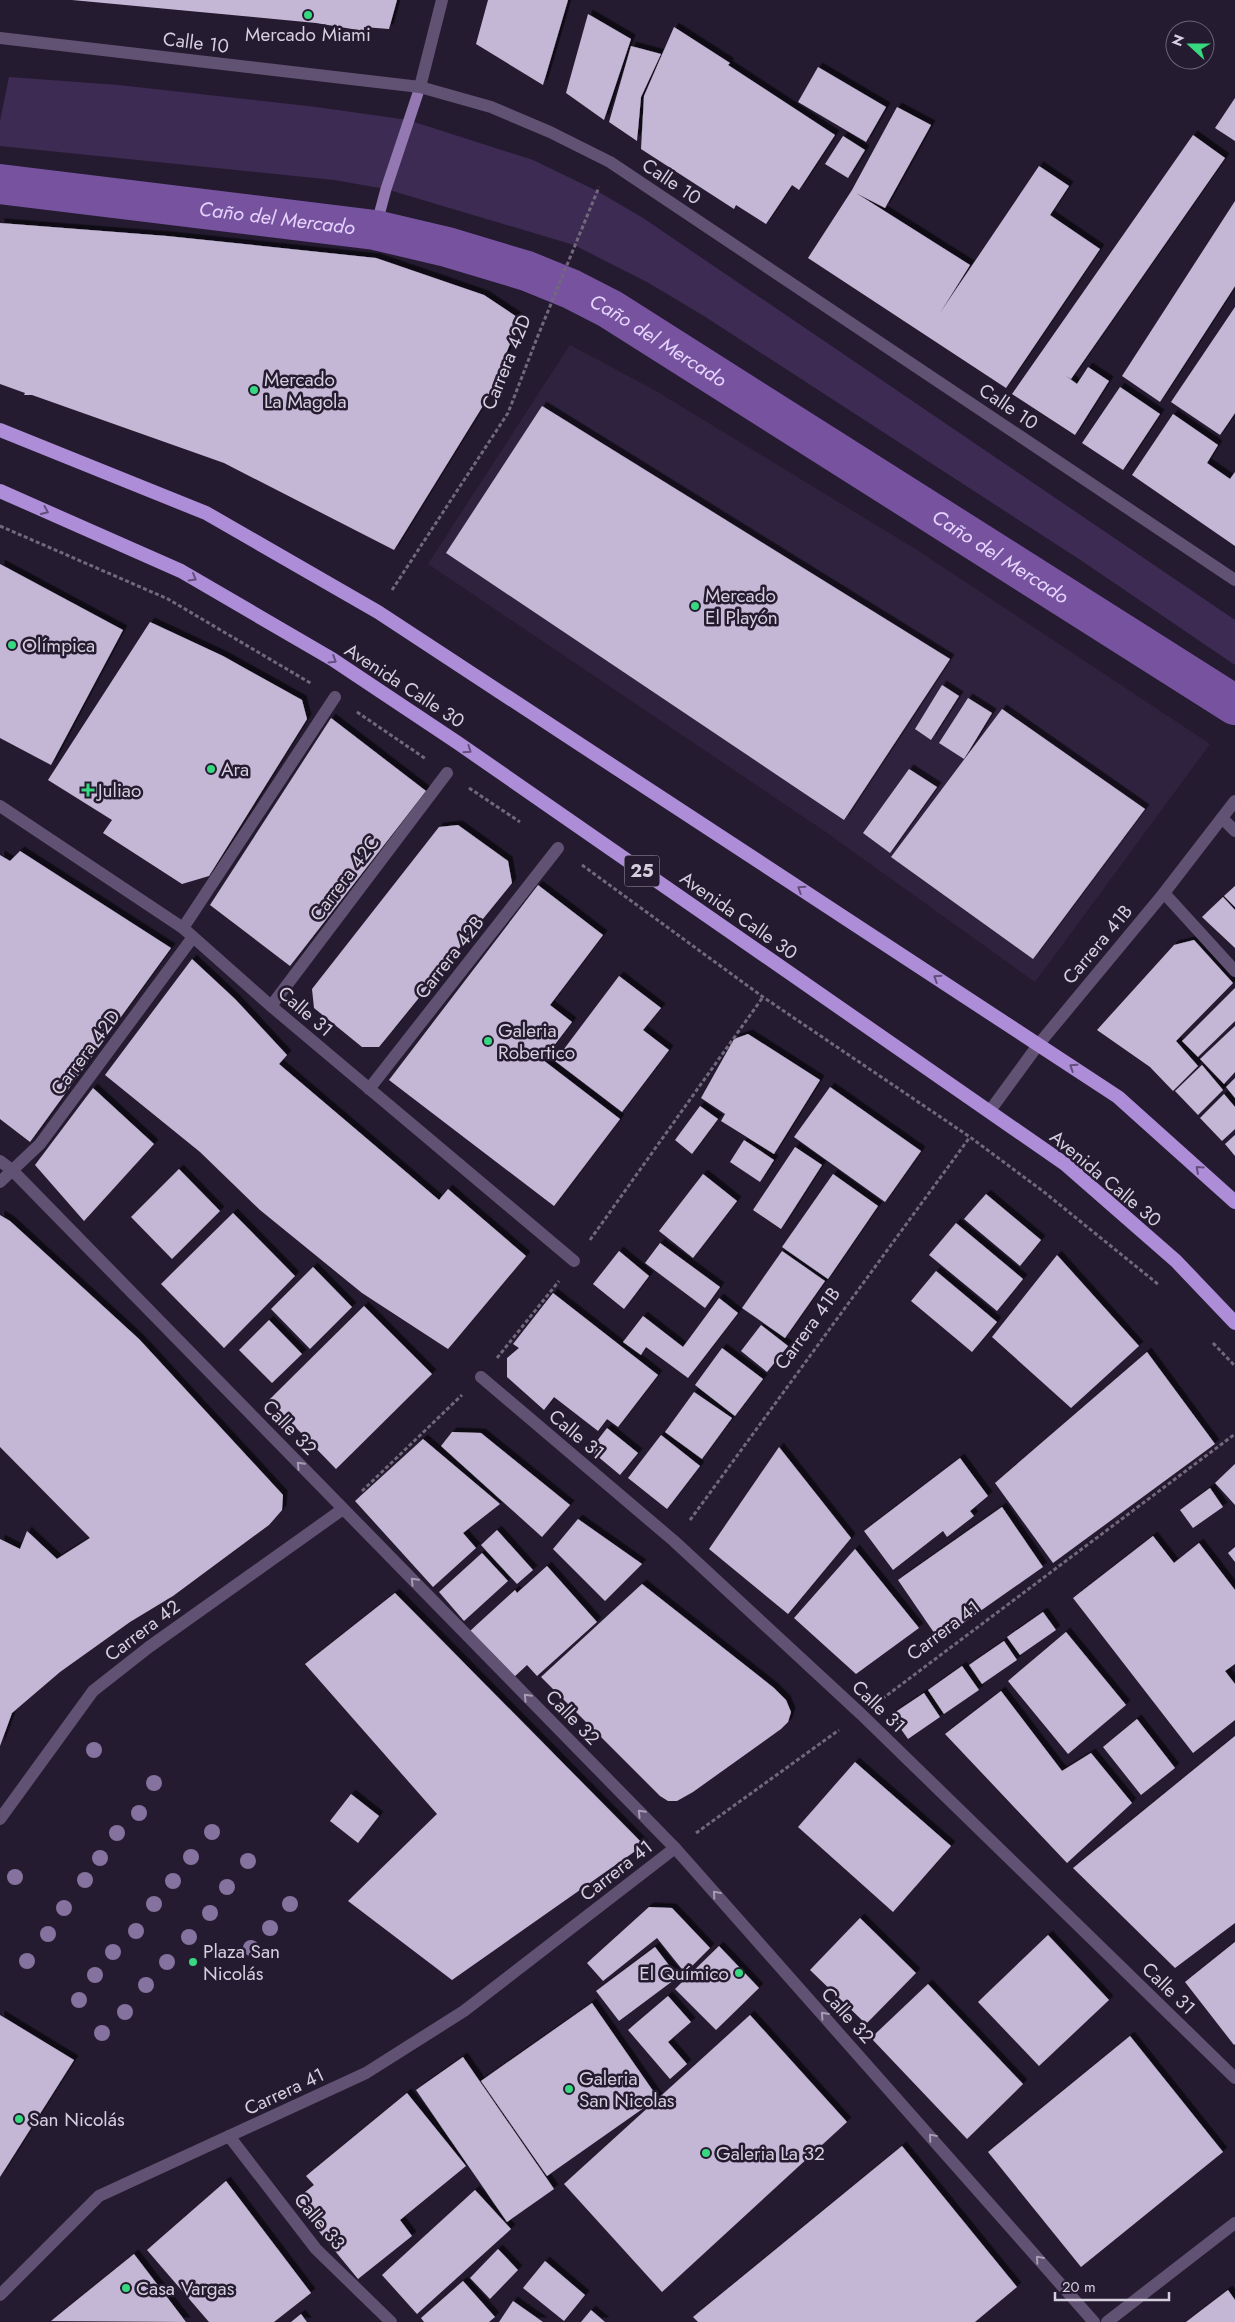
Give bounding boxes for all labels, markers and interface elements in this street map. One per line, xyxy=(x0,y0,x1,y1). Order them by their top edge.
marker: Mercado Miami xyxy=(302,9,314,21)
north arrow xyxy=(1165,20,1215,70)
place label: Mercado Miami xyxy=(245,21,371,48)
street label: Calle 10 xyxy=(161,25,231,60)
text: N xyxy=(1167,32,1189,49)
street label: Calle 10 xyxy=(637,152,707,211)
water label: Caño del Mercado xyxy=(197,195,357,242)
water label: Caño del Mercado xyxy=(584,287,733,395)
street label: Carrera 42D xyxy=(475,310,538,414)
place label: Mercado La Magola xyxy=(264,366,347,415)
street label: Calle 10 xyxy=(974,377,1044,436)
marker: Mercado La Magola xyxy=(248,384,260,396)
water label: Caño del Mercado xyxy=(926,503,1075,611)
one-way arrow xyxy=(40,505,49,515)
one-way arrow xyxy=(187,571,196,581)
place label: Mercado El Playón xyxy=(705,582,778,631)
marker: Mercado El Playón xyxy=(689,600,701,612)
place label: Olímpica xyxy=(22,632,95,659)
street label: Avenida Calle 30 xyxy=(339,636,470,734)
marker: Olímpica xyxy=(6,639,18,651)
one-way arrow xyxy=(327,654,336,664)
one-way arrow xyxy=(463,744,472,753)
place label: Ara xyxy=(221,756,249,783)
marker: Ara xyxy=(205,763,217,775)
place label: Juliao xyxy=(95,777,141,804)
marker: Juliao xyxy=(82,784,94,796)
street label: Carrera 42C xyxy=(303,830,386,927)
road number: 25 xyxy=(624,856,660,886)
street label: Avenida Calle 30 xyxy=(674,865,803,966)
one-way arrow xyxy=(797,886,807,895)
street label: Carrera 41B xyxy=(1056,899,1139,990)
street label: Carrera 42B xyxy=(408,910,490,1004)
one-way arrow xyxy=(933,975,943,984)
street label: Calle 31 xyxy=(272,980,339,1043)
street label: Carrera 42D xyxy=(44,1004,127,1101)
place label: Galeria Robertico xyxy=(498,1017,575,1066)
marker: Galeria Robertico xyxy=(482,1035,494,1047)
one-way arrow xyxy=(1069,1064,1078,1073)
street label: Avenida Calle 30 xyxy=(1044,1124,1167,1233)
one-way arrow xyxy=(1195,1166,1204,1175)
street label: Carrera 41B xyxy=(768,1281,847,1375)
street label: Calle 32 xyxy=(256,1394,323,1461)
street label: Calle 31 xyxy=(543,1403,610,1466)
one-way arrow xyxy=(297,1462,306,1471)
one-way arrow xyxy=(411,1578,420,1587)
street label: Carrera 42 xyxy=(99,1593,186,1668)
street label: Carrera 41 xyxy=(901,1594,986,1667)
street label: Calle 31 xyxy=(846,1674,912,1739)
street label: Calle 32 xyxy=(539,1684,606,1751)
one-way arrow xyxy=(524,1694,533,1703)
one-way arrow xyxy=(638,1810,647,1819)
street label: Carrera 41 xyxy=(574,1833,658,1907)
one-way arrow xyxy=(712,1890,721,1899)
place label: Plaza San Nicolás xyxy=(203,1938,280,1987)
marker: Plaza San Nicolás xyxy=(187,1956,199,1968)
street label: Calle 31 xyxy=(1136,1956,1202,2021)
place label: El Químico xyxy=(639,1960,729,1987)
marker: El Químico xyxy=(733,1967,745,1979)
street label: Calle 32 xyxy=(815,1981,880,2049)
one-way arrow xyxy=(821,2012,830,2021)
street label: Carrera 41 xyxy=(240,2061,329,2122)
place label: Galeria San Nicolas xyxy=(579,2065,675,2114)
marker: Galeria San Nicolas xyxy=(563,2083,575,2095)
place label: San Nicolás xyxy=(29,2106,125,2133)
marker: San Nicolás xyxy=(13,2113,25,2125)
one-way arrow xyxy=(928,2133,937,2142)
place label: Galeria La 32 xyxy=(716,2140,825,2167)
marker: Galeria La 32 xyxy=(700,2147,712,2159)
street label: Calle 33 xyxy=(288,2187,352,2256)
one-way arrow xyxy=(1036,2256,1044,2265)
scale bar xyxy=(1055,2270,1169,2302)
place label: Casa Vargas xyxy=(136,2275,235,2302)
text: 20 m xyxy=(1062,2276,1096,2298)
marker: Casa Vargas xyxy=(120,2282,132,2294)

